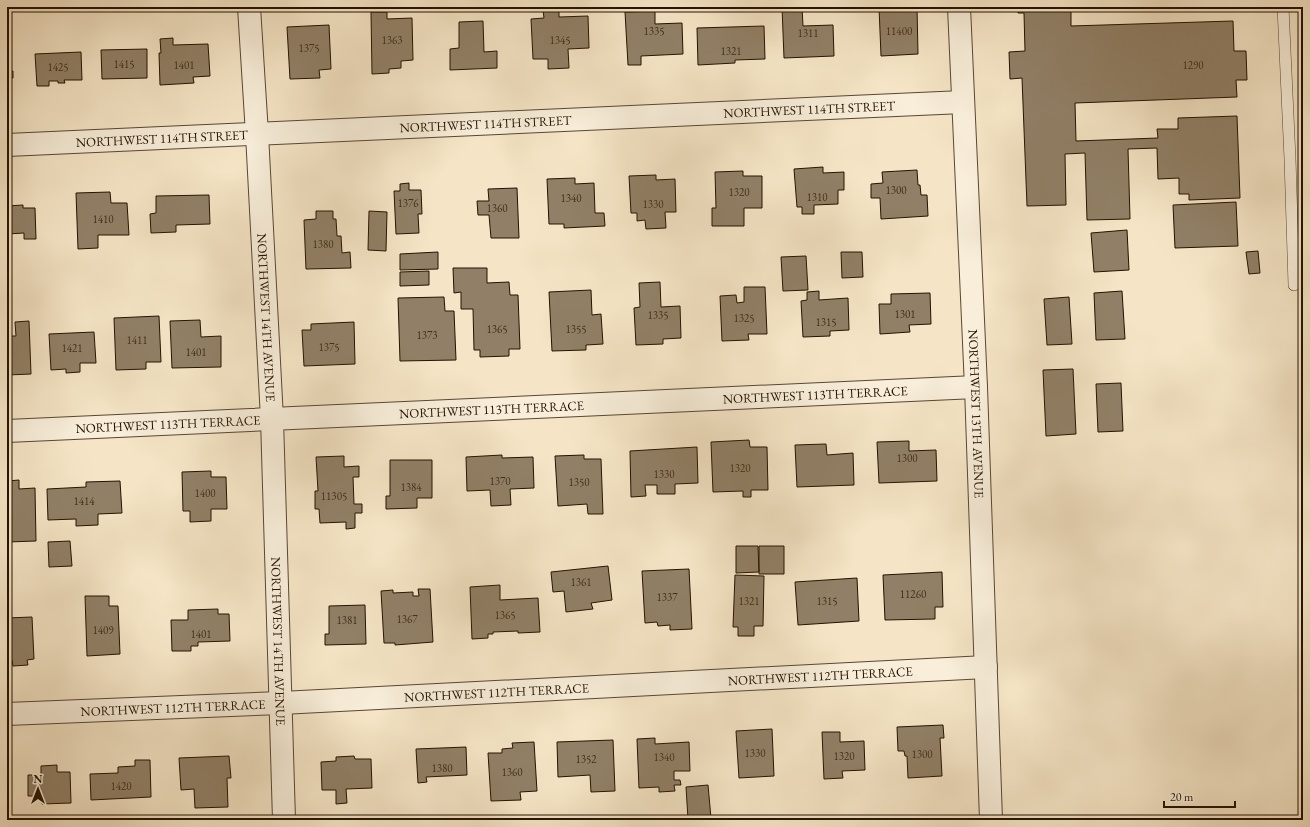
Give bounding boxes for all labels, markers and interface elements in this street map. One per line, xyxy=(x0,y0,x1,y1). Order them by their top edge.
house number: 1335 xyxy=(643,24,665,38)
house number: 11400 xyxy=(886,24,912,38)
house number: 1311 xyxy=(797,26,819,40)
house number: 1363 xyxy=(381,33,403,47)
house number: 1345 xyxy=(549,33,571,47)
house number: 1375 xyxy=(298,41,320,55)
house number: 1321 xyxy=(720,44,742,58)
house number: 1415 xyxy=(113,57,135,71)
house number: 1401 xyxy=(173,58,195,72)
house number: 1290 xyxy=(1182,58,1204,72)
house number: 1425 xyxy=(47,60,69,74)
street label: NORTHWEST 114TH STREET xyxy=(723,97,896,121)
street label: NORTHWEST 114TH STREET xyxy=(399,111,572,136)
street label: NORTHWEST 114TH STREET xyxy=(75,126,248,150)
house number: 1300 xyxy=(885,183,907,197)
house number: 1320 xyxy=(728,185,750,199)
house number: 1310 xyxy=(806,190,828,204)
house number: 1340 xyxy=(560,191,582,205)
house number: 1376 xyxy=(397,196,419,210)
house number: 1330 xyxy=(642,197,664,211)
house number: 1360 xyxy=(486,201,508,215)
house number: 1410 xyxy=(92,212,114,226)
street label: NORTHWEST 14TH AVENUE xyxy=(254,233,280,402)
house number: 1380 xyxy=(312,237,334,251)
house number: 1301 xyxy=(894,307,916,321)
house number: 1335 xyxy=(647,308,669,322)
house number: 1325 xyxy=(733,311,755,325)
house number: 1315 xyxy=(815,315,837,329)
house number: 1365 xyxy=(486,322,508,336)
house number: 1355 xyxy=(565,322,587,336)
house number: 1373 xyxy=(416,328,438,342)
street label: NORTHWEST 13TH AVENUE xyxy=(965,329,988,498)
house number: 1411 xyxy=(126,333,148,347)
house number: 1375 xyxy=(318,340,340,354)
house number: 1421 xyxy=(61,341,83,355)
house number: 1401 xyxy=(185,345,207,359)
street label: NORTHWEST 113TH TERRACE xyxy=(722,382,908,407)
street label: NORTHWEST 113TH TERRACE xyxy=(399,396,584,422)
street label: NORTHWEST 113TH TERRACE xyxy=(75,411,261,436)
house number: 1300 xyxy=(896,451,918,465)
house number: 1320 xyxy=(729,461,751,475)
house number: 1330 xyxy=(653,467,675,481)
house number: 1370 xyxy=(489,474,511,488)
house number: 1350 xyxy=(568,475,590,489)
house number: 1384 xyxy=(400,480,422,494)
house number: 1400 xyxy=(194,486,216,500)
house number: 11305 xyxy=(321,489,347,503)
house number: 1414 xyxy=(73,494,95,508)
street label: NORTHWEST 14TH AVENUE xyxy=(268,557,290,726)
house number: 1361 xyxy=(570,575,592,589)
house number: 11260 xyxy=(900,587,926,601)
house number: 1337 xyxy=(656,590,678,604)
house number: 1321 xyxy=(738,594,760,608)
house number: 1315 xyxy=(816,594,838,608)
house number: 1365 xyxy=(494,608,516,622)
house number: 1367 xyxy=(396,612,418,626)
house number: 1381 xyxy=(336,613,358,627)
house number: 1409 xyxy=(92,623,114,637)
house number: 1401 xyxy=(190,627,212,641)
street label: NORTHWEST 112TH TERRACE xyxy=(727,662,913,689)
street label: NORTHWEST 112TH TERRACE xyxy=(404,679,589,705)
street label: NORTHWEST 112TH TERRACE xyxy=(80,695,266,720)
house number: 1330 xyxy=(744,746,766,760)
house number: 1300 xyxy=(911,747,933,761)
house number: 1320 xyxy=(833,749,855,763)
house number: 1340 xyxy=(653,750,675,764)
house number: 1352 xyxy=(575,752,597,766)
house number: 1380 xyxy=(431,761,453,775)
house number: 1360 xyxy=(501,765,523,779)
north arrow xyxy=(18,769,58,809)
text: N xyxy=(34,772,43,786)
house number: 1420 xyxy=(110,779,132,793)
scale bar xyxy=(1164,783,1235,809)
text: 20 m xyxy=(1170,789,1194,805)

